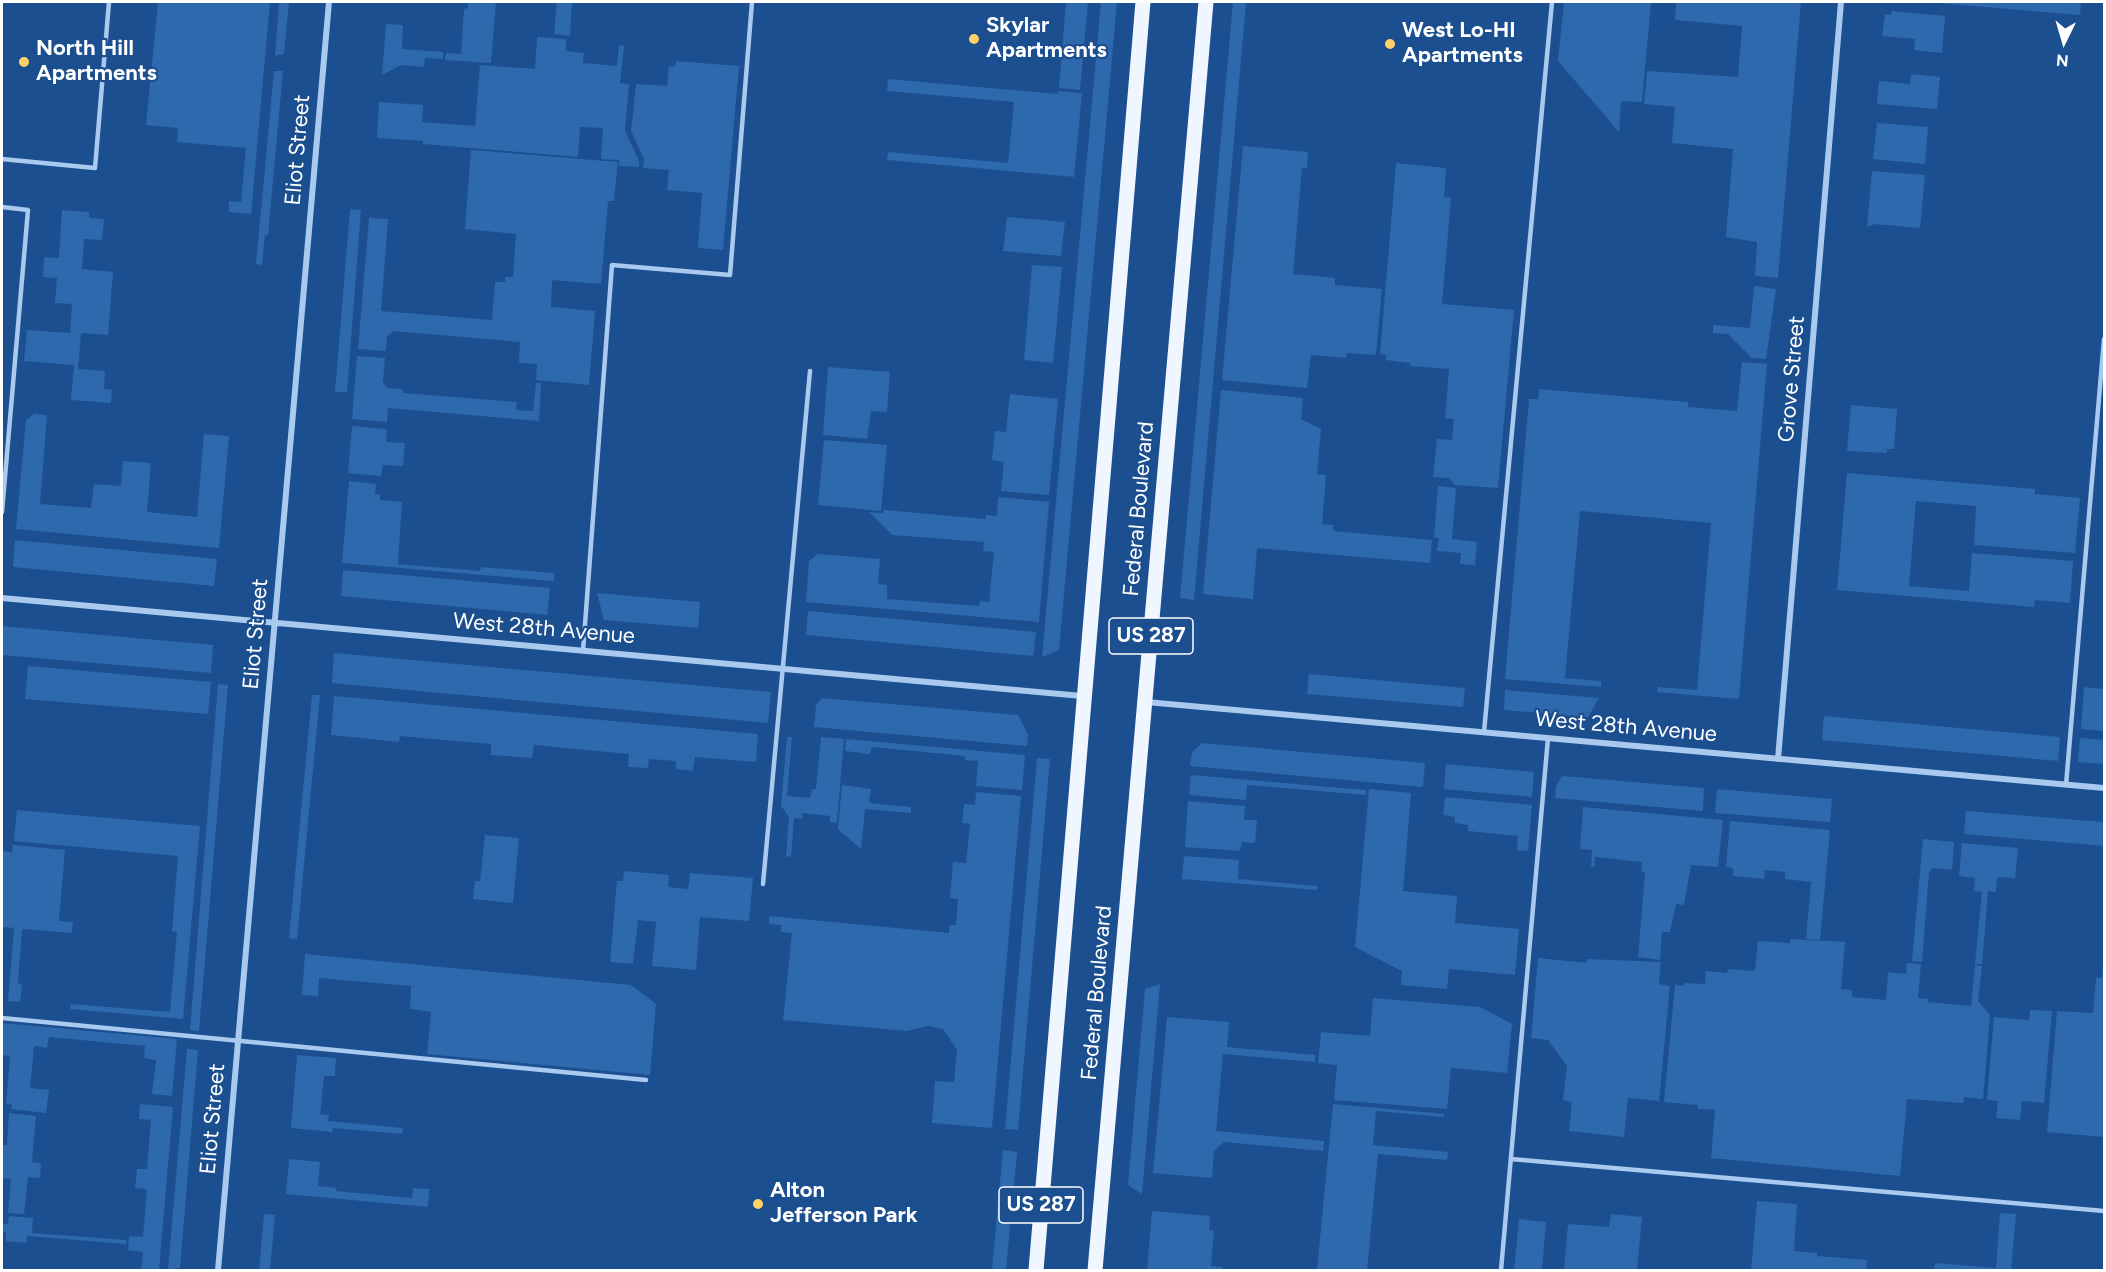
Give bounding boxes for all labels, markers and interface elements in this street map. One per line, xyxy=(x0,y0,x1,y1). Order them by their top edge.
north arrow xyxy=(2034,12,2094,72)
place label: Skylar Apartments xyxy=(986,13,1107,64)
place label: West Lo-HI Apartments xyxy=(1402,18,1523,70)
marker: Skylar Apartments xyxy=(967,32,981,46)
place label: North Hill Apartments xyxy=(36,36,157,88)
marker: West Lo-HI Apartments xyxy=(1383,37,1397,51)
text: N xyxy=(2055,50,2069,70)
marker: North Hill Apartments xyxy=(17,55,31,69)
street label: Eliot Street xyxy=(280,94,316,206)
street label: Grove Street xyxy=(1773,315,1811,443)
street label: Federal Boulevard xyxy=(1118,420,1160,598)
street label: Eliot Street xyxy=(238,578,274,690)
street label: West 28th Avenue xyxy=(452,608,636,650)
road number: US 287 xyxy=(1109,618,1193,654)
street label: West 28th Avenue xyxy=(1534,706,1718,748)
street label: Federal Boulevard xyxy=(1076,904,1118,1082)
street label: Eliot Street xyxy=(195,1063,231,1175)
place label: Alton Jefferson Park xyxy=(770,1178,918,1230)
road number: US 287 xyxy=(999,1187,1083,1223)
marker: Alton Jefferson Park xyxy=(751,1197,765,1211)

